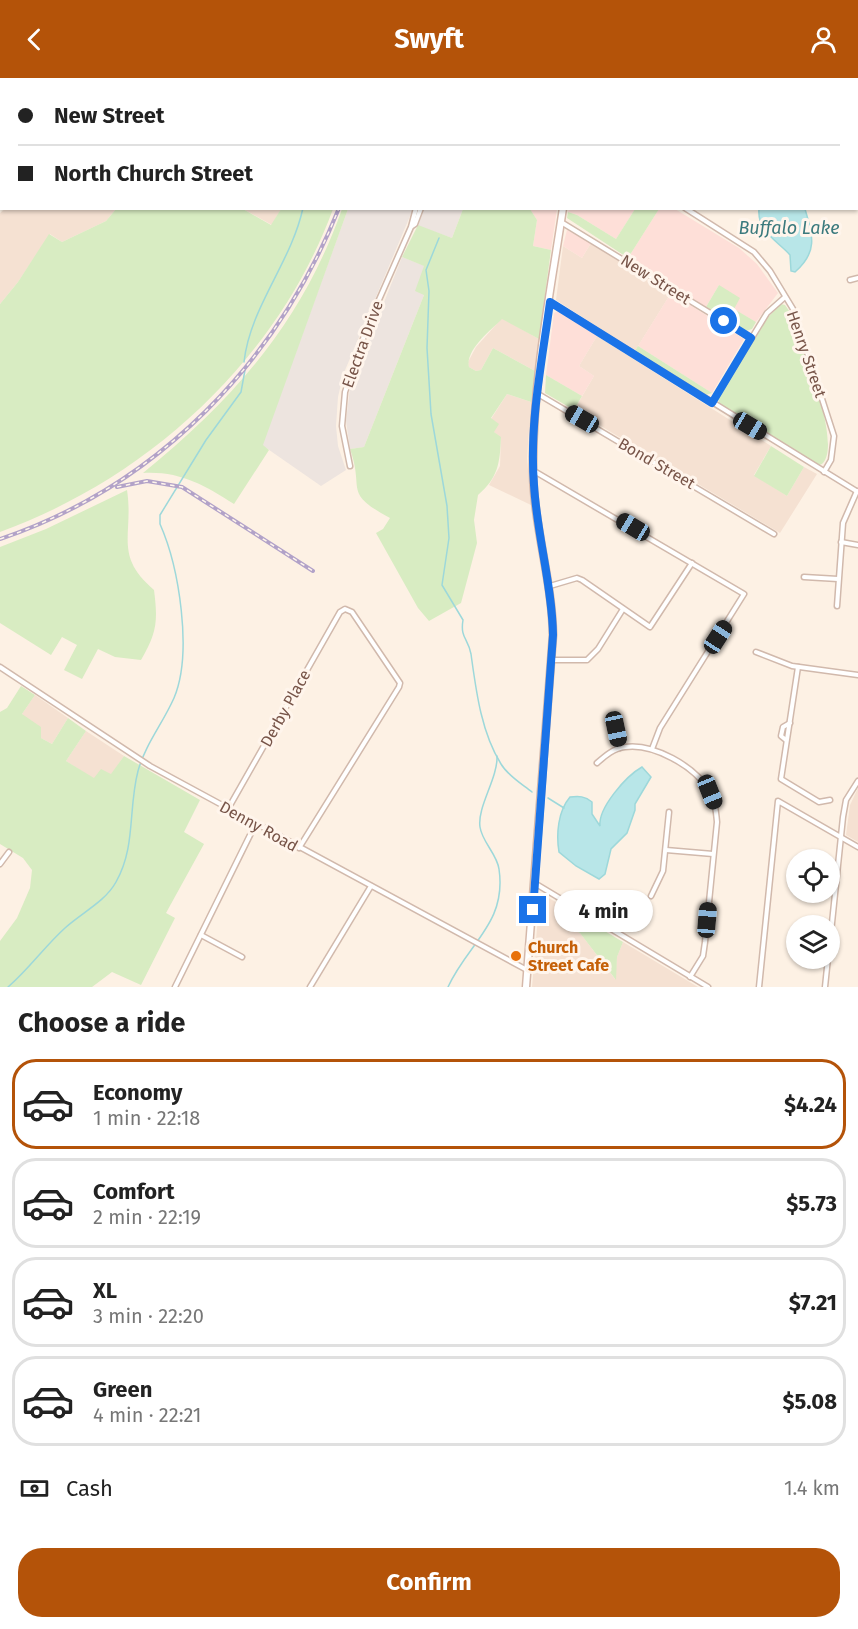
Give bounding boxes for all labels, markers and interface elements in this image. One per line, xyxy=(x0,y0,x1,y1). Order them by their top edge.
icon: back xyxy=(18,23,51,56)
text: Swyft xyxy=(394,23,464,55)
icon: person xyxy=(807,23,840,56)
text: New Street xyxy=(54,102,164,129)
text: North Church Street xyxy=(54,160,253,187)
water label: Buffalo Lake xyxy=(738,217,840,239)
street label: New Street xyxy=(617,250,694,308)
street label: Electra Drive xyxy=(338,298,387,390)
route start xyxy=(710,307,737,334)
street label: Henry Street xyxy=(783,308,830,400)
car xyxy=(562,402,602,436)
car xyxy=(730,409,770,443)
street label: Bond Street xyxy=(615,434,699,493)
car xyxy=(613,510,653,544)
car xyxy=(701,617,735,657)
street label: Derby Place xyxy=(256,666,314,750)
car xyxy=(603,710,629,748)
car xyxy=(695,772,725,812)
street label: Denny Road xyxy=(216,797,301,856)
map controls xyxy=(786,849,840,969)
button: locate xyxy=(786,849,840,903)
callout: 4 min xyxy=(554,889,653,931)
route end xyxy=(519,896,546,923)
text: 4 min xyxy=(578,899,629,923)
car xyxy=(696,901,718,939)
button: layers xyxy=(786,915,840,969)
place label: Church Street Cafe xyxy=(528,938,609,975)
marker: Church Street Cafe xyxy=(509,949,523,963)
text: Choose a ride xyxy=(18,1007,185,1039)
icon: car xyxy=(21,1077,75,1131)
text: Economy xyxy=(93,1079,182,1106)
text: $4.24 xyxy=(784,1091,837,1118)
text: 1 min · 22:18 xyxy=(93,1106,200,1130)
icon: car xyxy=(21,1176,75,1230)
text: Comfort xyxy=(93,1178,174,1205)
text: $5.73 xyxy=(786,1190,837,1217)
text: 2 min · 22:19 xyxy=(93,1205,201,1229)
icon: car xyxy=(21,1275,75,1329)
text: XL xyxy=(93,1277,117,1304)
text: $7.21 xyxy=(789,1289,837,1316)
text: 3 min · 22:20 xyxy=(93,1304,204,1328)
icon: car xyxy=(21,1374,75,1428)
text: Green xyxy=(93,1376,152,1403)
text: $5.08 xyxy=(783,1388,837,1415)
text: 4 min · 22:21 xyxy=(93,1403,202,1427)
icon: cash xyxy=(18,1472,51,1505)
text: Cash xyxy=(66,1475,113,1502)
text: 1.4 km xyxy=(784,1476,840,1500)
button: Confirm xyxy=(18,1548,840,1617)

